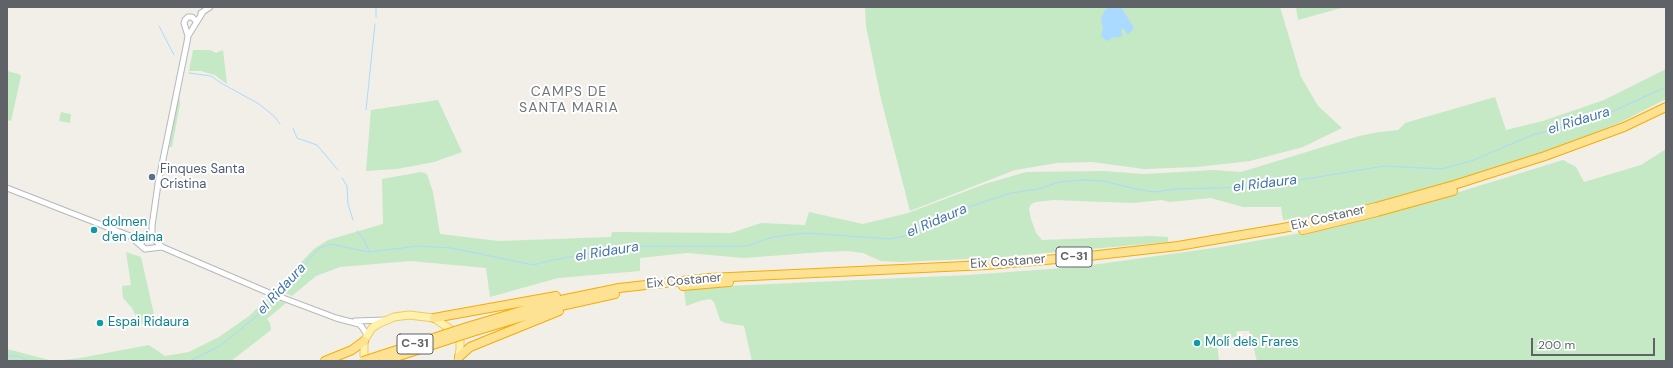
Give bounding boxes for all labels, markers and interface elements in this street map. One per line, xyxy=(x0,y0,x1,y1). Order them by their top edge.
district label: CAMPS DE SANTA MARIA xyxy=(519,84,619,116)
water label: el Ridaura xyxy=(1546,104,1612,138)
place label: Finques Santa Cristina xyxy=(160,162,245,193)
marker: Finques Santa Cristina xyxy=(147,172,157,182)
water label: el Ridaura xyxy=(1232,172,1298,196)
water label: el Ridaura xyxy=(904,201,970,241)
street label: Eix Costaner xyxy=(1289,202,1367,234)
place label: dolmen d'en daina xyxy=(102,215,163,246)
marker: dolmen d'en daina xyxy=(89,225,99,235)
water label: el Ridaura xyxy=(574,239,640,265)
road number: C-31 xyxy=(1056,247,1092,267)
street label: Eix Costaner xyxy=(970,252,1046,272)
water label: el Ridaura xyxy=(254,260,310,318)
street label: Eix Costaner xyxy=(646,270,722,292)
place label: Espai Ridaura xyxy=(108,315,189,331)
marker: Espai Ridaura xyxy=(95,318,105,328)
scale bar xyxy=(1533,330,1657,356)
road number: C-31 xyxy=(397,334,433,354)
place label: Molí dels Frares xyxy=(1205,335,1299,351)
text: 200 m xyxy=(1538,337,1575,353)
marker: Molí dels Frares xyxy=(1192,338,1202,348)

